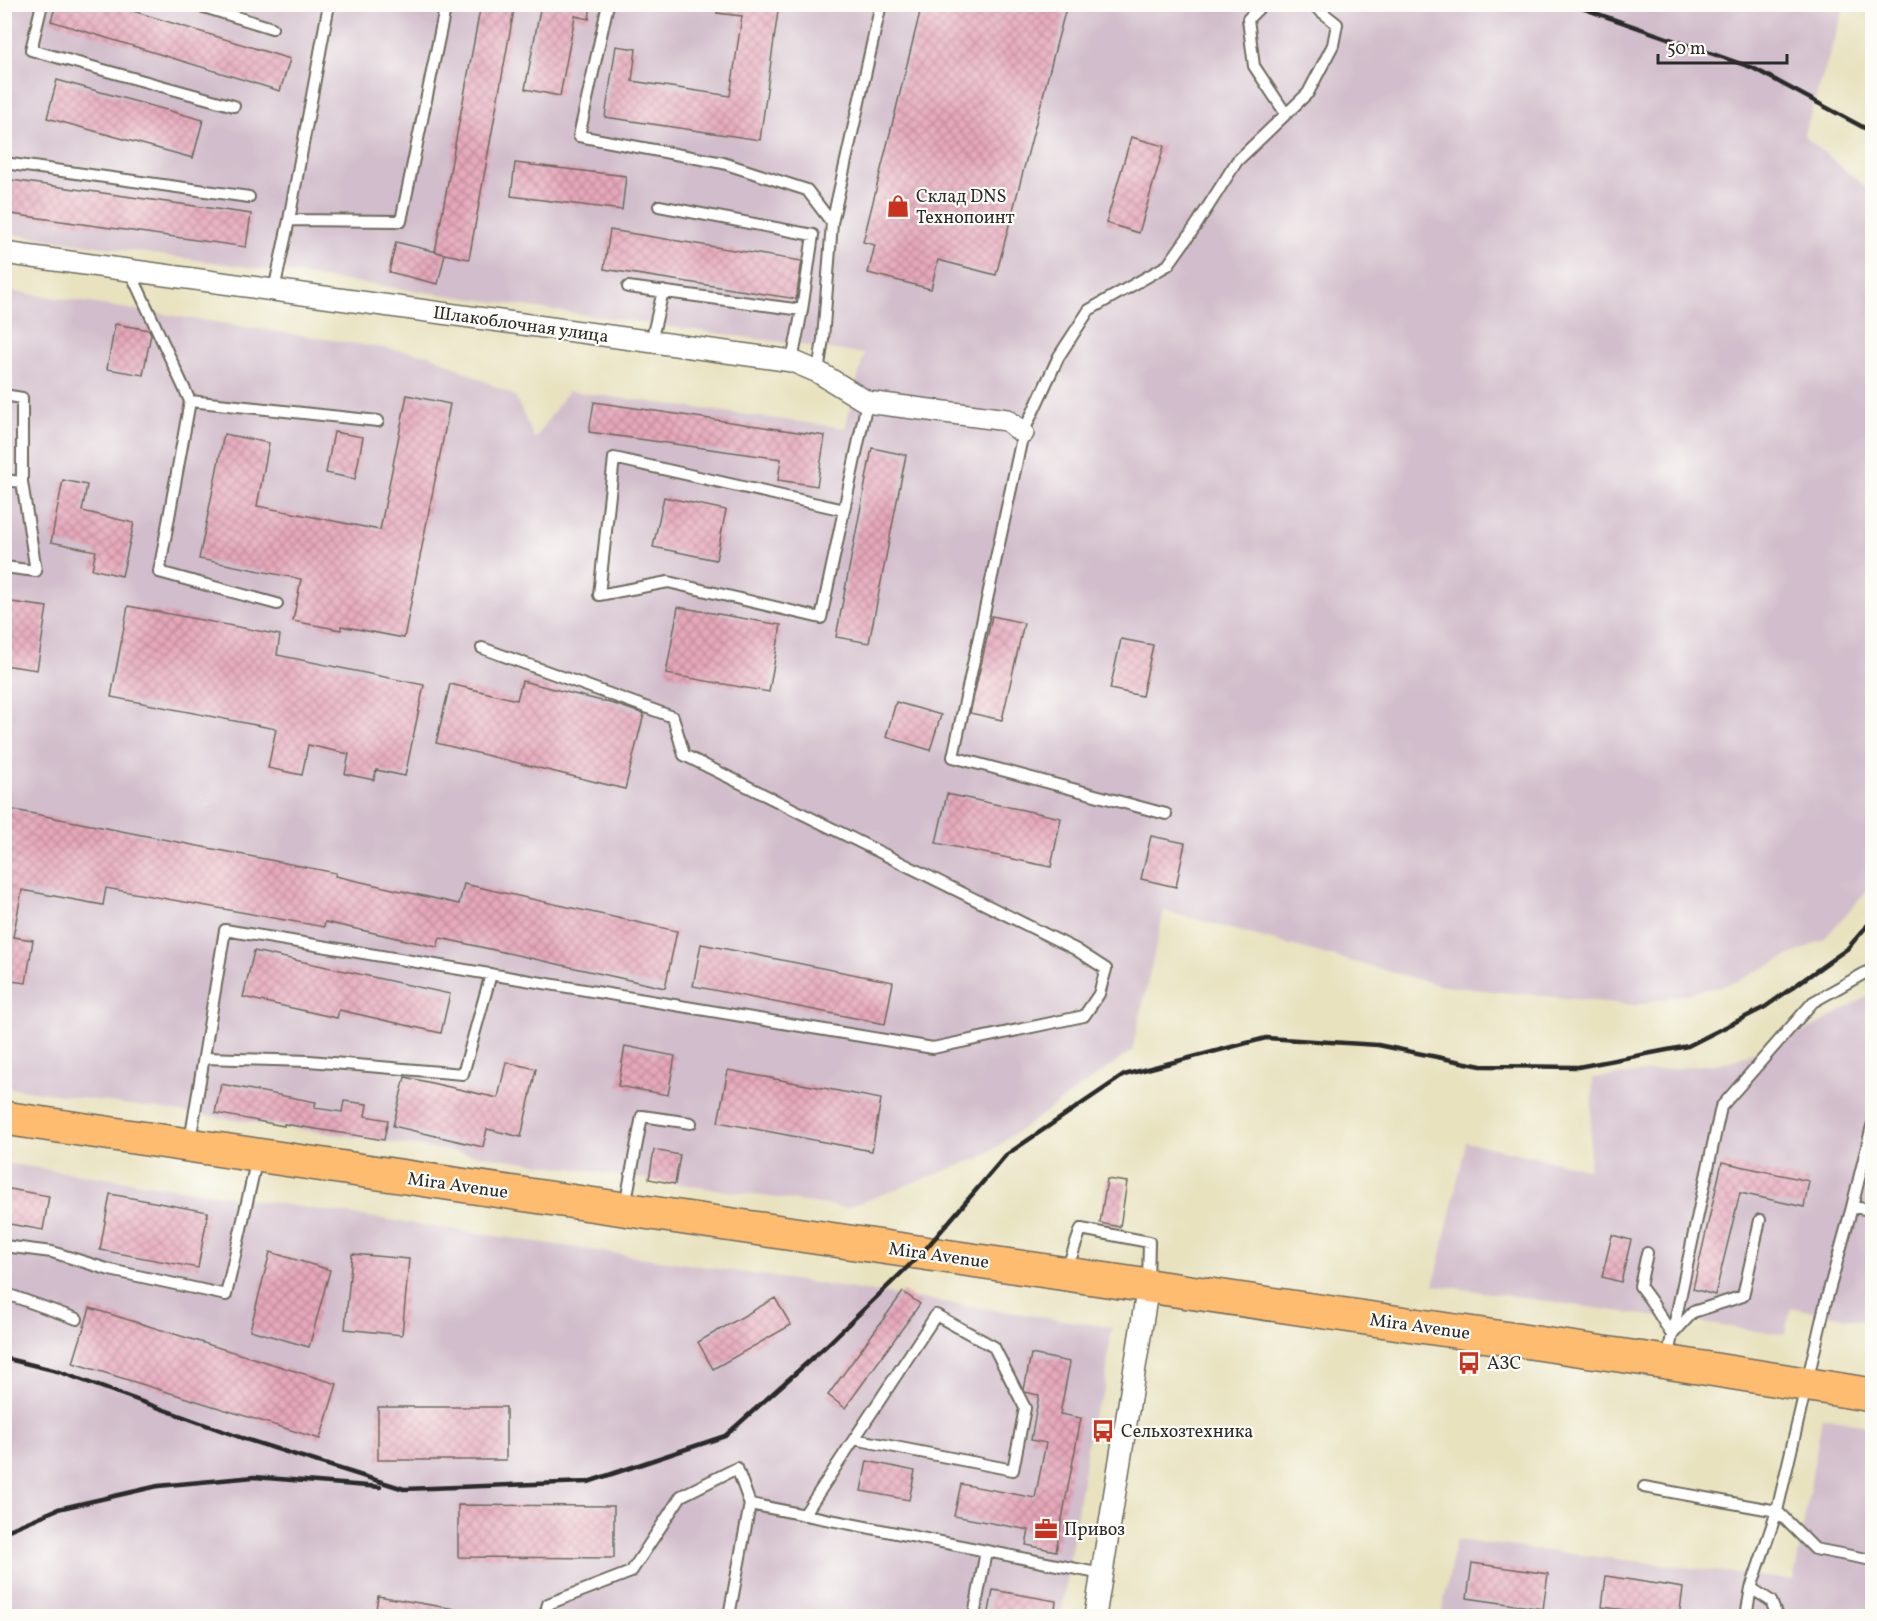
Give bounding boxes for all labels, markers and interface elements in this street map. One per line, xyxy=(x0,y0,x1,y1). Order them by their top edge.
scale bar xyxy=(1658,27,1787,65)
text: 50 m xyxy=(1667,37,1706,62)
place label: Склад DNS Технопоинт xyxy=(916,185,1015,231)
shop icon: Склад DNS Технопоинт xyxy=(885,193,911,219)
street label: Шлакоблочная улица xyxy=(431,301,610,350)
street label: Mira Avenue xyxy=(406,1167,510,1206)
street label: Mira Avenue xyxy=(887,1237,991,1276)
street label: Mira Avenue xyxy=(1368,1308,1472,1347)
bus stop icon: АЗС xyxy=(1456,1350,1482,1376)
place label: АЗС xyxy=(1487,1352,1521,1377)
bus stop icon: Сельхозтехника xyxy=(1090,1418,1116,1444)
place label: Сельхозтехника xyxy=(1121,1420,1253,1445)
office icon: Привоз xyxy=(1033,1516,1059,1542)
place label: Привоз xyxy=(1064,1518,1125,1543)

